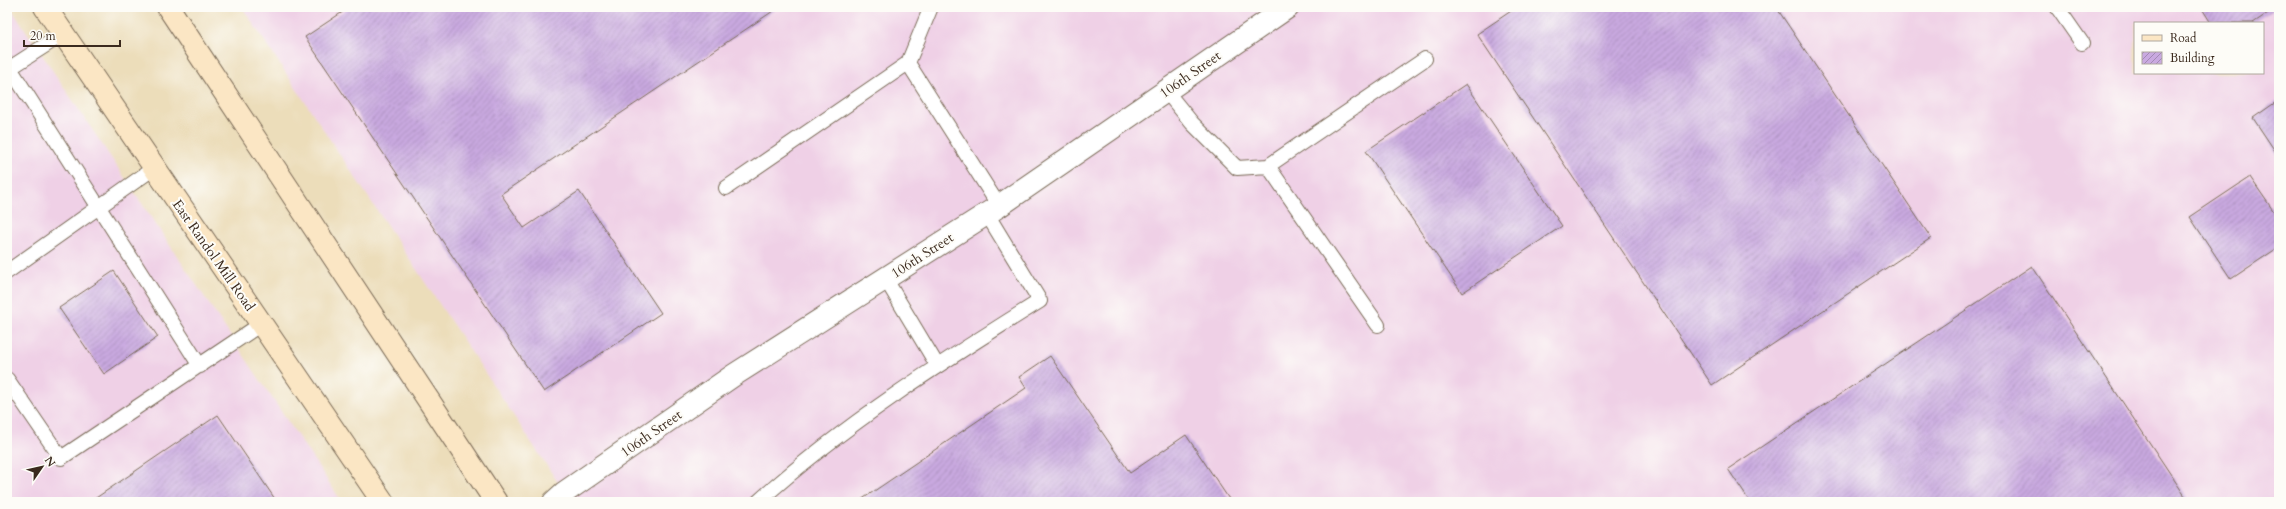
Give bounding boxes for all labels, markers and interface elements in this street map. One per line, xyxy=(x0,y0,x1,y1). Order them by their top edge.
scale bar xyxy=(24,22,120,48)
legend xyxy=(2134,22,2264,74)
text: 20 m xyxy=(30,28,57,44)
text: Road xyxy=(2170,30,2197,46)
street label: 106th Street xyxy=(1156,46,1225,103)
text: Building xyxy=(2170,50,2215,66)
street label: East Randol Mill Road xyxy=(168,196,260,315)
street label: 106th Street xyxy=(887,228,958,283)
street label: 106th Street xyxy=(617,405,686,462)
north arrow xyxy=(22,447,62,487)
text: N xyxy=(41,454,59,470)

